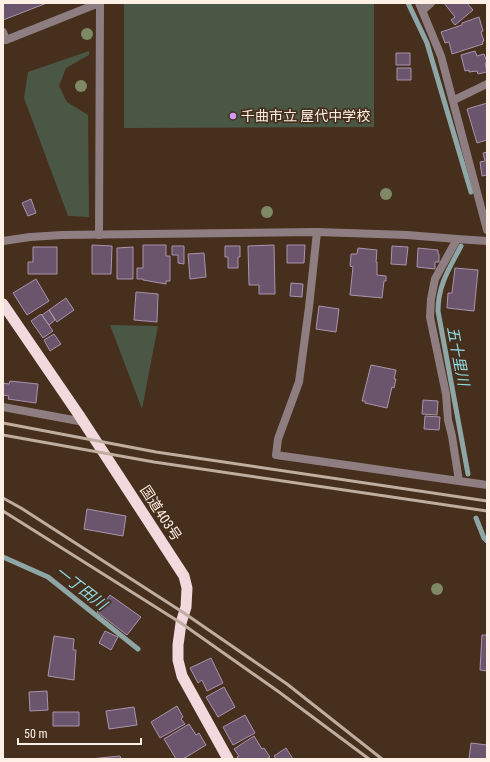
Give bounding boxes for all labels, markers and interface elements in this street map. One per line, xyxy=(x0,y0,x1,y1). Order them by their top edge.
place label: 千曲市立 屋代中学校 xyxy=(241,108,370,124)
marker: 千曲市立 屋代中学校 xyxy=(228,111,238,121)
water label: 五十里川 xyxy=(443,325,473,389)
street label: 国道403号 xyxy=(137,482,185,544)
water label: 一丁田川 xyxy=(52,562,112,615)
scale bar xyxy=(18,720,141,746)
text: 50 m xyxy=(24,727,48,741)

